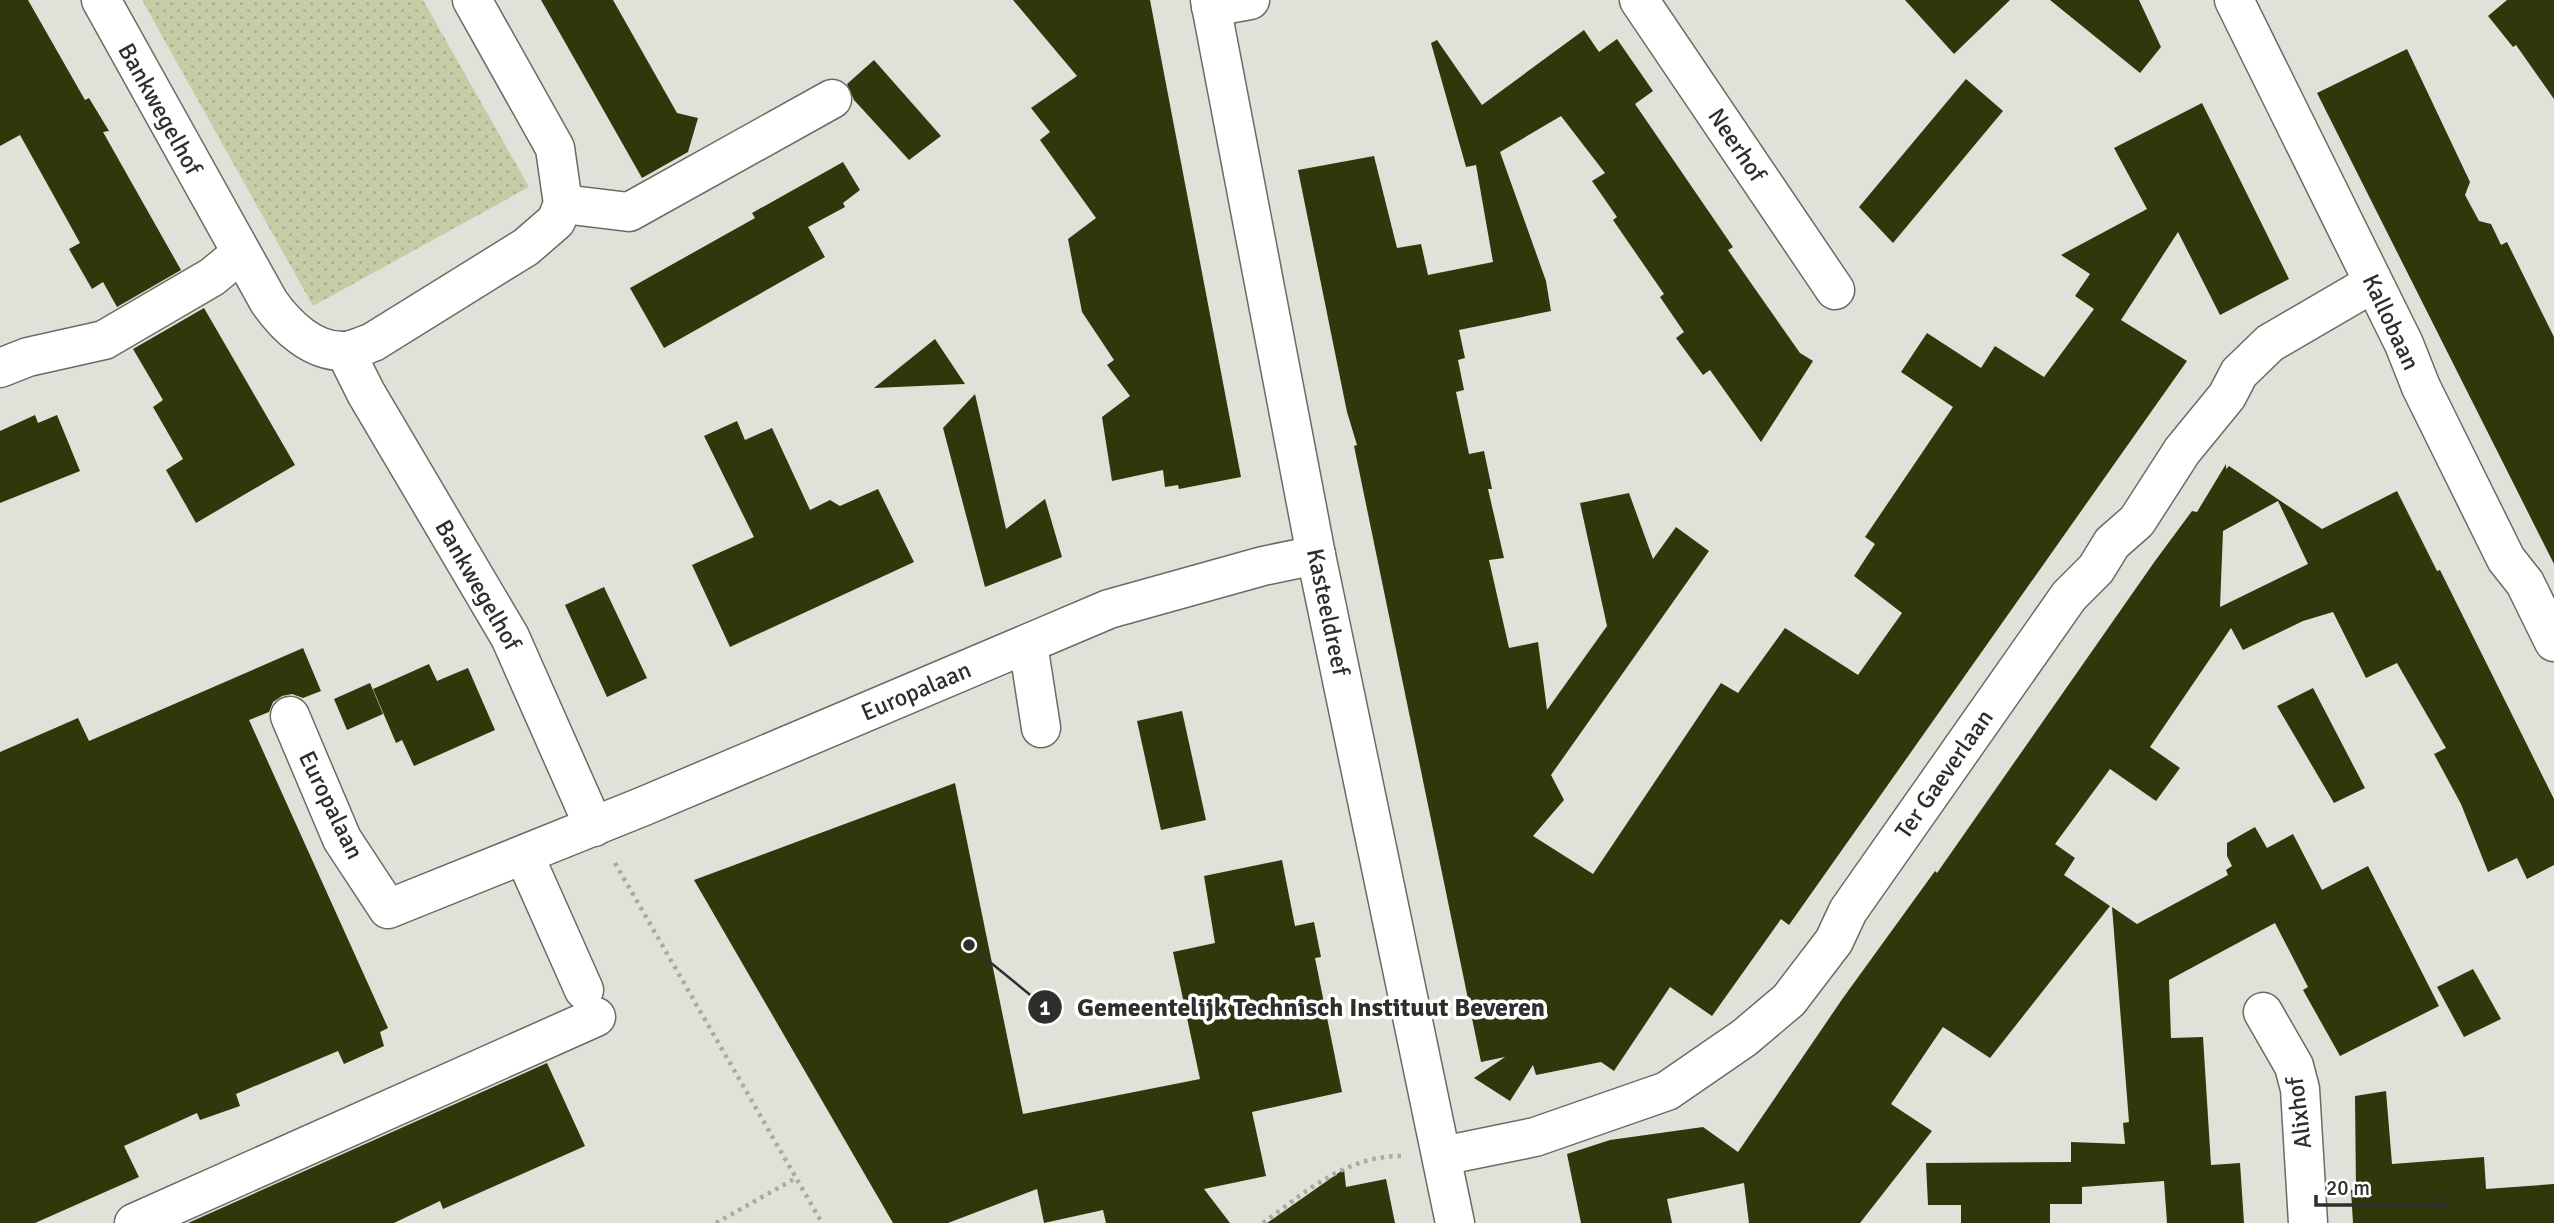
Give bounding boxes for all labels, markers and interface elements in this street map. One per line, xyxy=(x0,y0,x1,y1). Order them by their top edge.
street label: Bankwegelhof xyxy=(111,38,209,181)
street label: Neerhof xyxy=(1701,102,1773,188)
street label: Kallobaan xyxy=(2356,269,2426,375)
street label: Bankwegelhof xyxy=(429,514,528,657)
street label: Kasteeldreef xyxy=(1300,546,1356,679)
street label: Europalaan xyxy=(856,654,976,728)
street label: Ter Gaeverlaan xyxy=(1888,703,2000,845)
street label: Europalaan xyxy=(292,746,370,864)
callout: Gemeentelijk Technisch Instituut Beveren xyxy=(1028,984,1559,1031)
text: Gemeentelijk Technisch Instituut Beveren xyxy=(1077,992,1545,1024)
text: 1 xyxy=(1039,995,1051,1021)
street label: Alixhof xyxy=(2280,1074,2318,1151)
scale bar xyxy=(2316,1164,2444,1208)
text: 20 m xyxy=(2326,1175,2370,1201)

